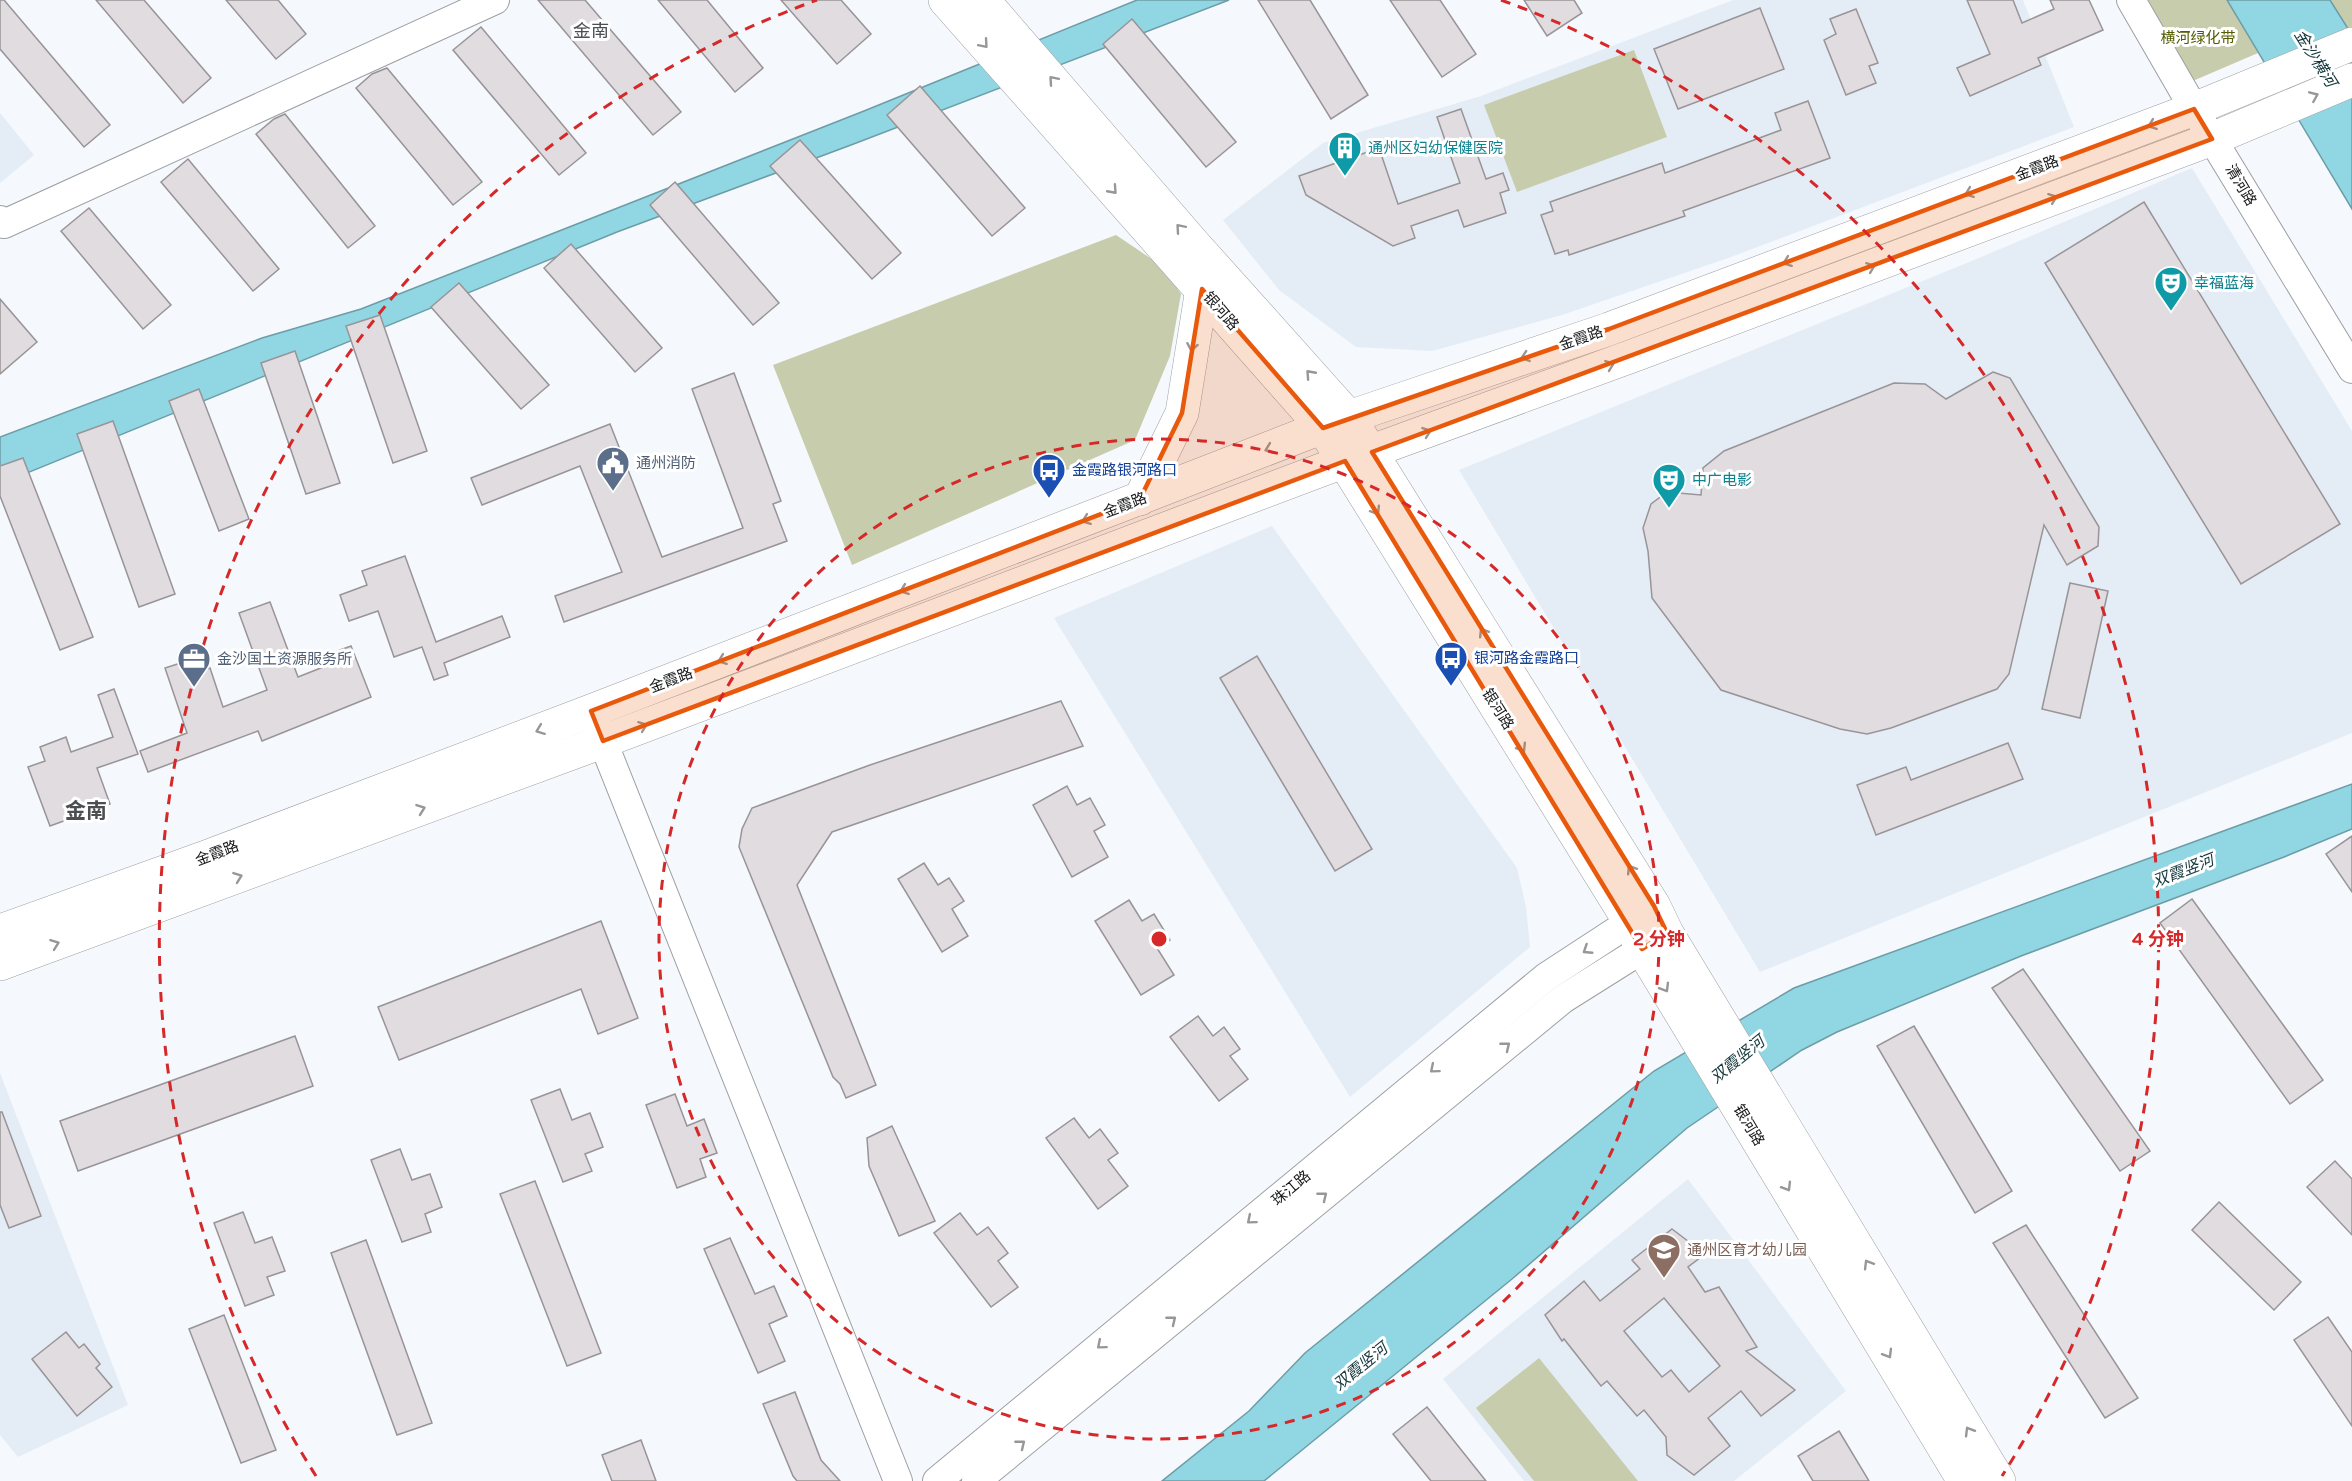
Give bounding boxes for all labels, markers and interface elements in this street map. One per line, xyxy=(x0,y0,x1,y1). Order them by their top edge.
district label: 金南 xyxy=(573,20,609,42)
water label: 金沙横河 xyxy=(2290,26,2342,94)
park label: 横河绿化带 xyxy=(2160,29,2236,47)
one-way arrow xyxy=(976,37,987,48)
one-way arrow xyxy=(1049,76,1060,87)
one-way arrow xyxy=(2308,91,2319,103)
one-way arrow xyxy=(2147,118,2158,130)
building icon: 通州区妇幼保健医院 xyxy=(1327,130,1363,177)
place label: 通州区妇幼保健医院 xyxy=(1368,139,1503,157)
street label: 金霞路 xyxy=(2013,152,2061,184)
street label: 清河路 xyxy=(2222,161,2260,209)
one-way arrow xyxy=(1106,183,1117,194)
one-way arrow xyxy=(1965,186,1975,199)
one-way arrow xyxy=(2048,193,2058,206)
one-way arrow xyxy=(1176,224,1187,235)
one-way arrow xyxy=(1782,255,1793,267)
one-way arrow xyxy=(1865,262,1876,274)
theatre icon: 幸福蓝海 xyxy=(2153,265,2189,312)
place label: 幸福蓝海 xyxy=(2194,274,2254,292)
street label: 银河路 xyxy=(1199,288,1243,334)
street label: 金霞路 xyxy=(1557,322,1605,354)
one-way arrow xyxy=(1186,342,1199,352)
one-way arrow xyxy=(1520,350,1531,363)
one-way arrow xyxy=(1604,359,1614,372)
one-way arrow xyxy=(1306,370,1317,381)
one-way arrow xyxy=(1420,427,1431,439)
one-way arrow xyxy=(1264,442,1275,454)
public building icon: 通州消防 xyxy=(595,445,631,492)
bus stop icon: 金霞路银河路口 xyxy=(1031,452,1067,499)
place label: 通州消防 xyxy=(636,454,696,472)
place label: 金霞路银河路口 xyxy=(1072,461,1177,479)
theatre icon: 中广电影 xyxy=(1651,462,1687,509)
place label: 中广电影 xyxy=(1692,471,1752,489)
street label: 金霞路 xyxy=(1101,489,1149,521)
one-way arrow xyxy=(1369,504,1380,515)
one-way arrow xyxy=(1081,512,1091,525)
one-way arrow xyxy=(899,583,910,595)
one-way arrow xyxy=(1479,628,1491,638)
bus stop icon: 银河路金霞路口 xyxy=(1433,640,1469,687)
office icon: 金沙国土资源服务所 xyxy=(176,641,212,688)
place label: 银河路金霞路口 xyxy=(1474,649,1579,667)
place label: 金沙国土资源服务所 xyxy=(217,650,352,668)
one-way arrow xyxy=(717,653,728,666)
street label: 金霞路 xyxy=(647,664,695,696)
street label: 银河路 xyxy=(1478,685,1518,733)
one-way arrow xyxy=(637,721,648,733)
one-way arrow xyxy=(535,723,546,736)
one-way arrow xyxy=(1515,742,1527,752)
district label: 金南 xyxy=(65,799,107,824)
one-way arrow xyxy=(415,803,425,816)
street label: 金霞路 xyxy=(193,837,241,869)
water label: 双霞竖河 xyxy=(2150,849,2220,892)
one-way arrow xyxy=(1626,865,1638,875)
one-way arrow xyxy=(232,871,243,884)
text: 2 分钟 xyxy=(1633,928,1685,950)
text: 4 分钟 xyxy=(2132,928,2184,950)
centre of rings xyxy=(1149,929,1169,949)
one-way arrow xyxy=(49,939,60,952)
one-way arrow xyxy=(1583,942,1594,953)
one-way arrow xyxy=(1658,982,1670,992)
water label: 双霞竖河 xyxy=(1706,1030,1771,1088)
one-way arrow xyxy=(1499,1042,1510,1053)
one-way arrow xyxy=(1430,1062,1441,1073)
street label: 银河路 xyxy=(1730,1101,1768,1149)
street label: 珠江路 xyxy=(1268,1167,1314,1209)
one-way arrow xyxy=(1779,1181,1791,1191)
one-way arrow xyxy=(1316,1193,1327,1204)
one-way arrow xyxy=(1247,1213,1258,1224)
school or university icon: 通州区育才幼儿园 xyxy=(1646,1232,1682,1279)
place label: 通州区育才幼儿园 xyxy=(1687,1241,1807,1259)
one-way arrow xyxy=(1863,1260,1875,1270)
one-way arrow xyxy=(1165,1316,1176,1327)
one-way arrow xyxy=(1097,1337,1108,1348)
water label: 双霞竖河 xyxy=(1329,1337,1394,1395)
one-way arrow xyxy=(1880,1348,1892,1358)
one-way arrow xyxy=(1964,1427,1976,1437)
one-way arrow xyxy=(1014,1440,1025,1451)

